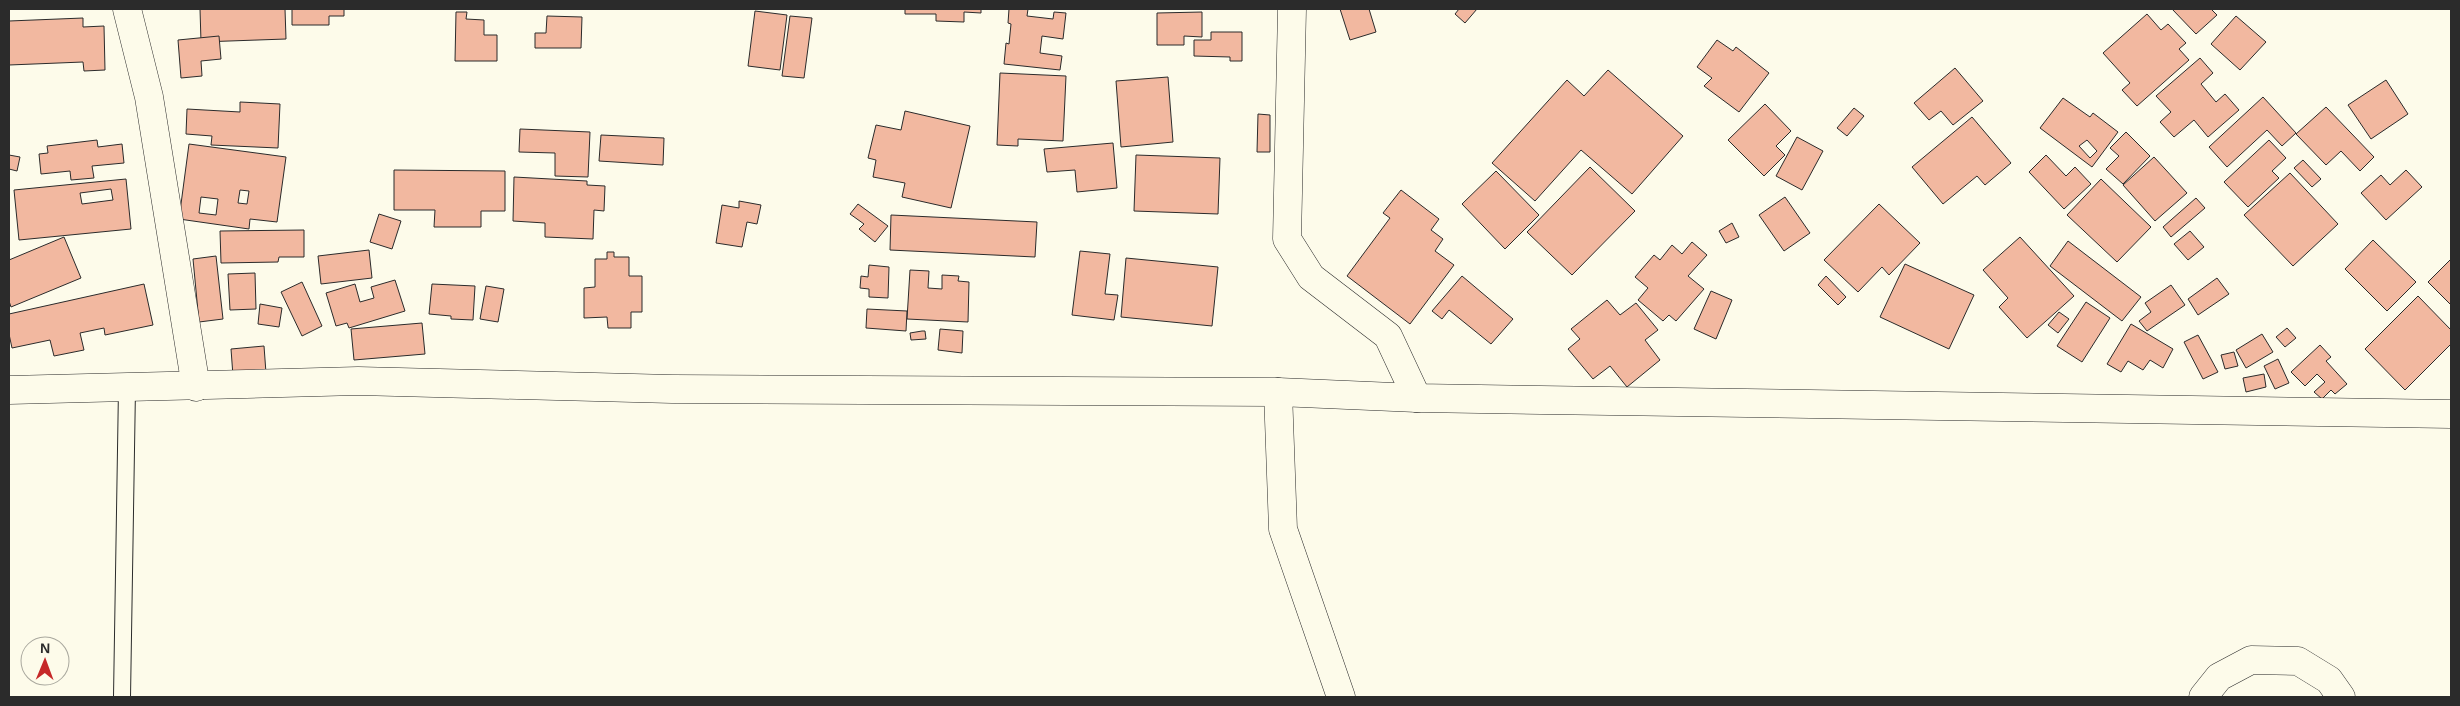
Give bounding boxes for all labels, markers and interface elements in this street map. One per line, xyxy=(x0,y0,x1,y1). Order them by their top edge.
north arrow xyxy=(20,636,70,686)
text: N xyxy=(40,640,50,656)

